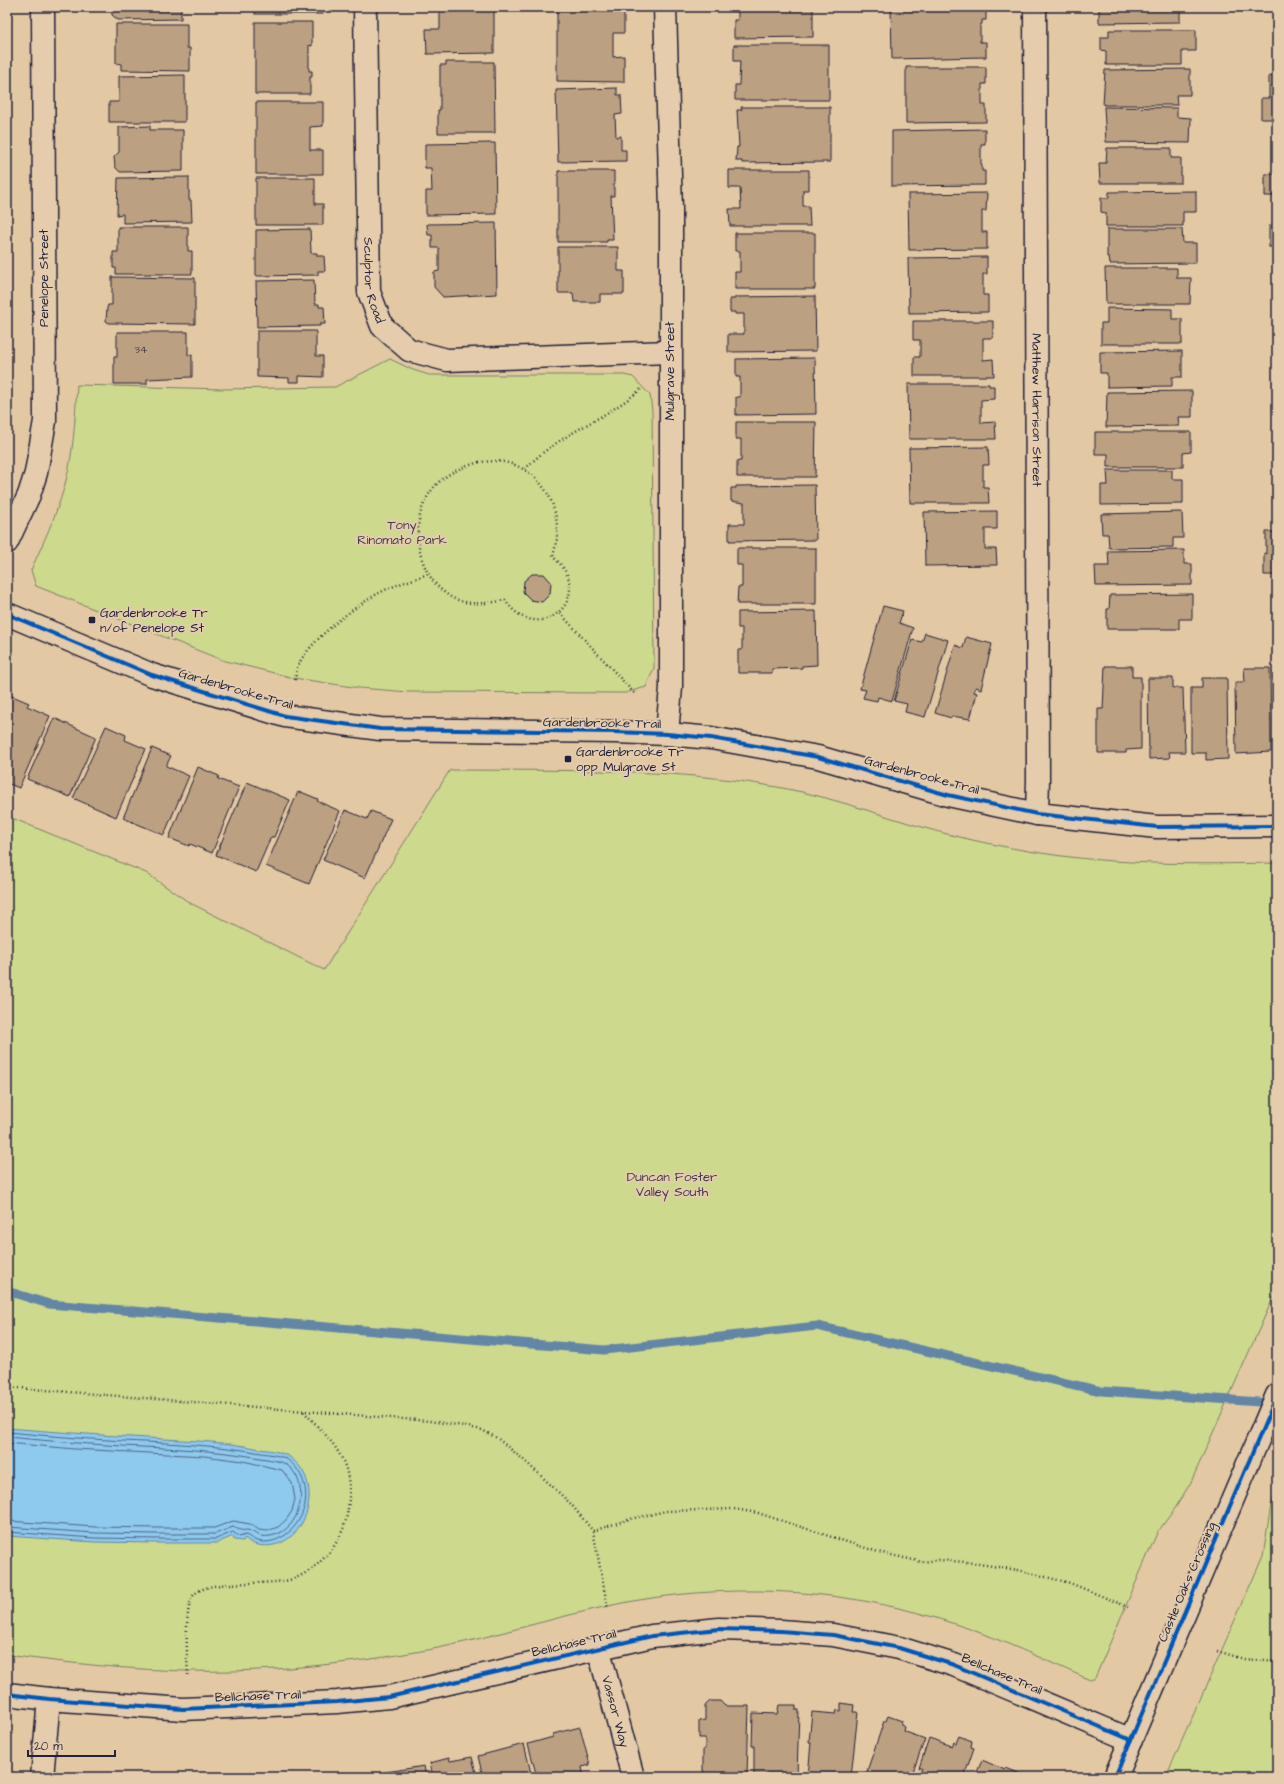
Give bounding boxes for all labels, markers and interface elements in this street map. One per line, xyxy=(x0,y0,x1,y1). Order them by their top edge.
street label: Penelope Street xyxy=(35,228,53,327)
street label: Sculptor Road xyxy=(359,237,389,326)
street label: Mulgrave Street xyxy=(661,321,680,420)
street label: Matthew Harrison Street xyxy=(1027,333,1046,488)
house number: 34 xyxy=(134,342,148,357)
park label: Tony Rinomato Park xyxy=(357,516,447,549)
place label: Gardenbrooke Tr n/of Penelope St xyxy=(100,604,208,637)
marker: Gardenbrooke Tr n/of Penelope St xyxy=(87,615,97,625)
street label: Gardenbrooke Trail xyxy=(177,664,295,714)
street label: Gardenbrooke Trail xyxy=(543,713,661,733)
place label: Gardenbrooke Tr opp Mulgrave St xyxy=(576,743,684,777)
street label: Gardenbrooke Trail xyxy=(863,751,981,799)
marker: Gardenbrooke Tr opp Mulgrave St xyxy=(563,754,573,764)
park label: Duncan Foster Valley South xyxy=(627,1168,717,1202)
street label: Castle Oaks Crossing xyxy=(1154,1519,1221,1645)
street label: Bellchase Trail xyxy=(530,1625,618,1661)
street label: Bellchase Trail xyxy=(959,1649,1045,1699)
street label: Vassor Way xyxy=(597,1674,634,1750)
street label: Bellchase Trail xyxy=(215,1685,301,1707)
scale bar xyxy=(28,1732,115,1758)
text: 20 m xyxy=(34,1738,63,1755)

